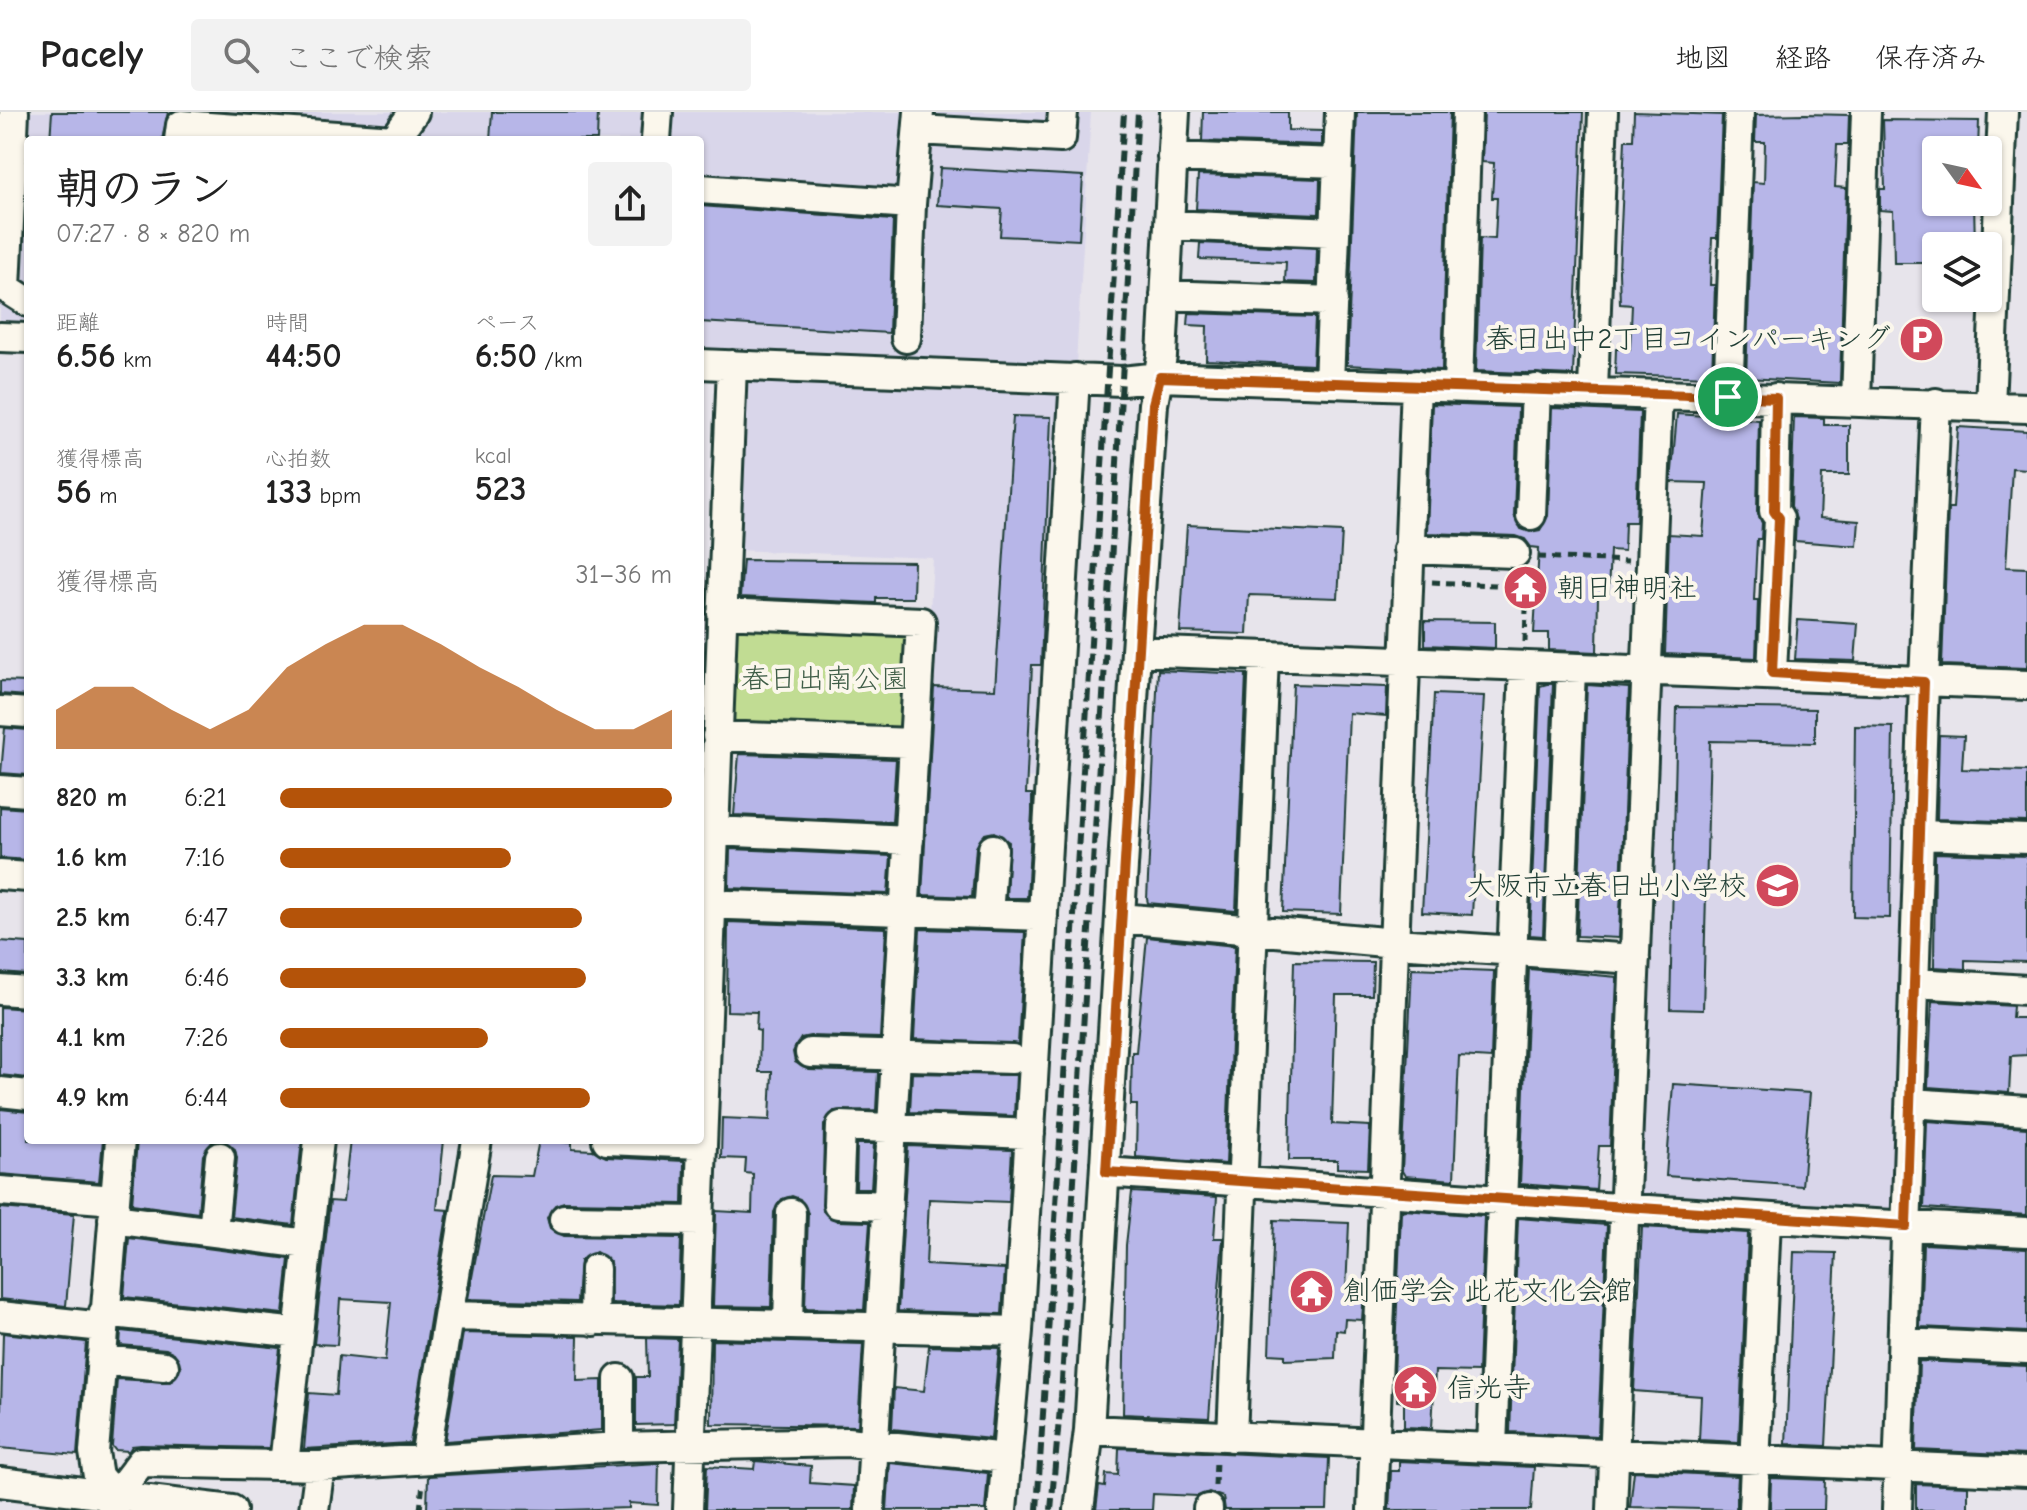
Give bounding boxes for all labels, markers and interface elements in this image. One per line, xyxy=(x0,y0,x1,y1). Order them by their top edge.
search box xyxy=(191,19,751,91)
text: Pacely xyxy=(40,33,143,77)
icon: search xyxy=(219,33,263,77)
text: ここで検索 xyxy=(283,41,433,76)
text: 地図 xyxy=(1675,42,1731,74)
text: 経路 xyxy=(1775,42,1831,74)
text: 保存済み xyxy=(1875,42,1987,74)
north arrow xyxy=(1922,136,2002,216)
map controls xyxy=(1922,136,2002,312)
button: share xyxy=(588,162,672,246)
text: 朝のラン xyxy=(56,163,232,214)
text: 07:27 · 8 × 820 m xyxy=(56,219,250,249)
button: layers xyxy=(1922,232,2002,312)
text: 距離 xyxy=(56,310,100,336)
text: 時間 xyxy=(265,310,309,336)
text: ペース xyxy=(475,310,539,336)
parking icon: 春日出中2丁目コインパーキング xyxy=(1898,315,1946,363)
place label: 春日出中2丁目コインパーキング xyxy=(1485,323,1891,355)
text: 6.56 xyxy=(56,336,116,376)
text: 44:50 xyxy=(265,336,342,376)
text: 6:50 xyxy=(475,336,537,376)
text: km xyxy=(116,347,152,373)
text: /km xyxy=(537,347,583,373)
pin xyxy=(1694,363,1762,431)
icon: arrive xyxy=(1706,375,1750,419)
text: kcal xyxy=(475,443,512,469)
text: 獲得標高 xyxy=(56,446,144,472)
text: 心拍数 xyxy=(265,446,331,472)
text: 523 xyxy=(475,469,526,509)
text: 56 xyxy=(56,472,92,512)
text: 133 xyxy=(265,472,312,512)
text: m xyxy=(92,483,117,509)
text: bpm xyxy=(312,483,361,509)
text: 31–36 m xyxy=(576,560,672,590)
temple icon: 朝日神明社 xyxy=(1502,564,1550,612)
text: 獲得標高 xyxy=(56,567,160,597)
place label: 朝日神明社 xyxy=(1557,572,1697,604)
park label: 春日出南公園 xyxy=(741,663,909,695)
text: 820 m xyxy=(56,783,127,813)
text: 6:21 xyxy=(184,783,227,813)
text: 1.6 km xyxy=(56,843,127,873)
text: 7:16 xyxy=(184,843,225,873)
school or university icon: 大阪市立春日出小学校 xyxy=(1754,862,1802,910)
place label: 大阪市立春日出小学校 xyxy=(1467,870,1747,902)
text: 2.5 km xyxy=(56,903,130,933)
text: 6:47 xyxy=(184,903,228,933)
text: 3.3 km xyxy=(56,963,129,993)
text: 6:46 xyxy=(184,963,229,993)
text: 4.1 km xyxy=(56,1023,126,1053)
text: 7:26 xyxy=(184,1023,229,1053)
text: 4.9 km xyxy=(56,1083,129,1113)
text: 6:44 xyxy=(184,1083,228,1113)
temple icon: 創価学会 此花文化会館 xyxy=(1288,1267,1336,1315)
place label: 創価学会 此花文化会館 xyxy=(1343,1275,1632,1307)
temple icon: 信光寺 xyxy=(1392,1364,1440,1412)
place label: 信光寺 xyxy=(1447,1372,1531,1404)

